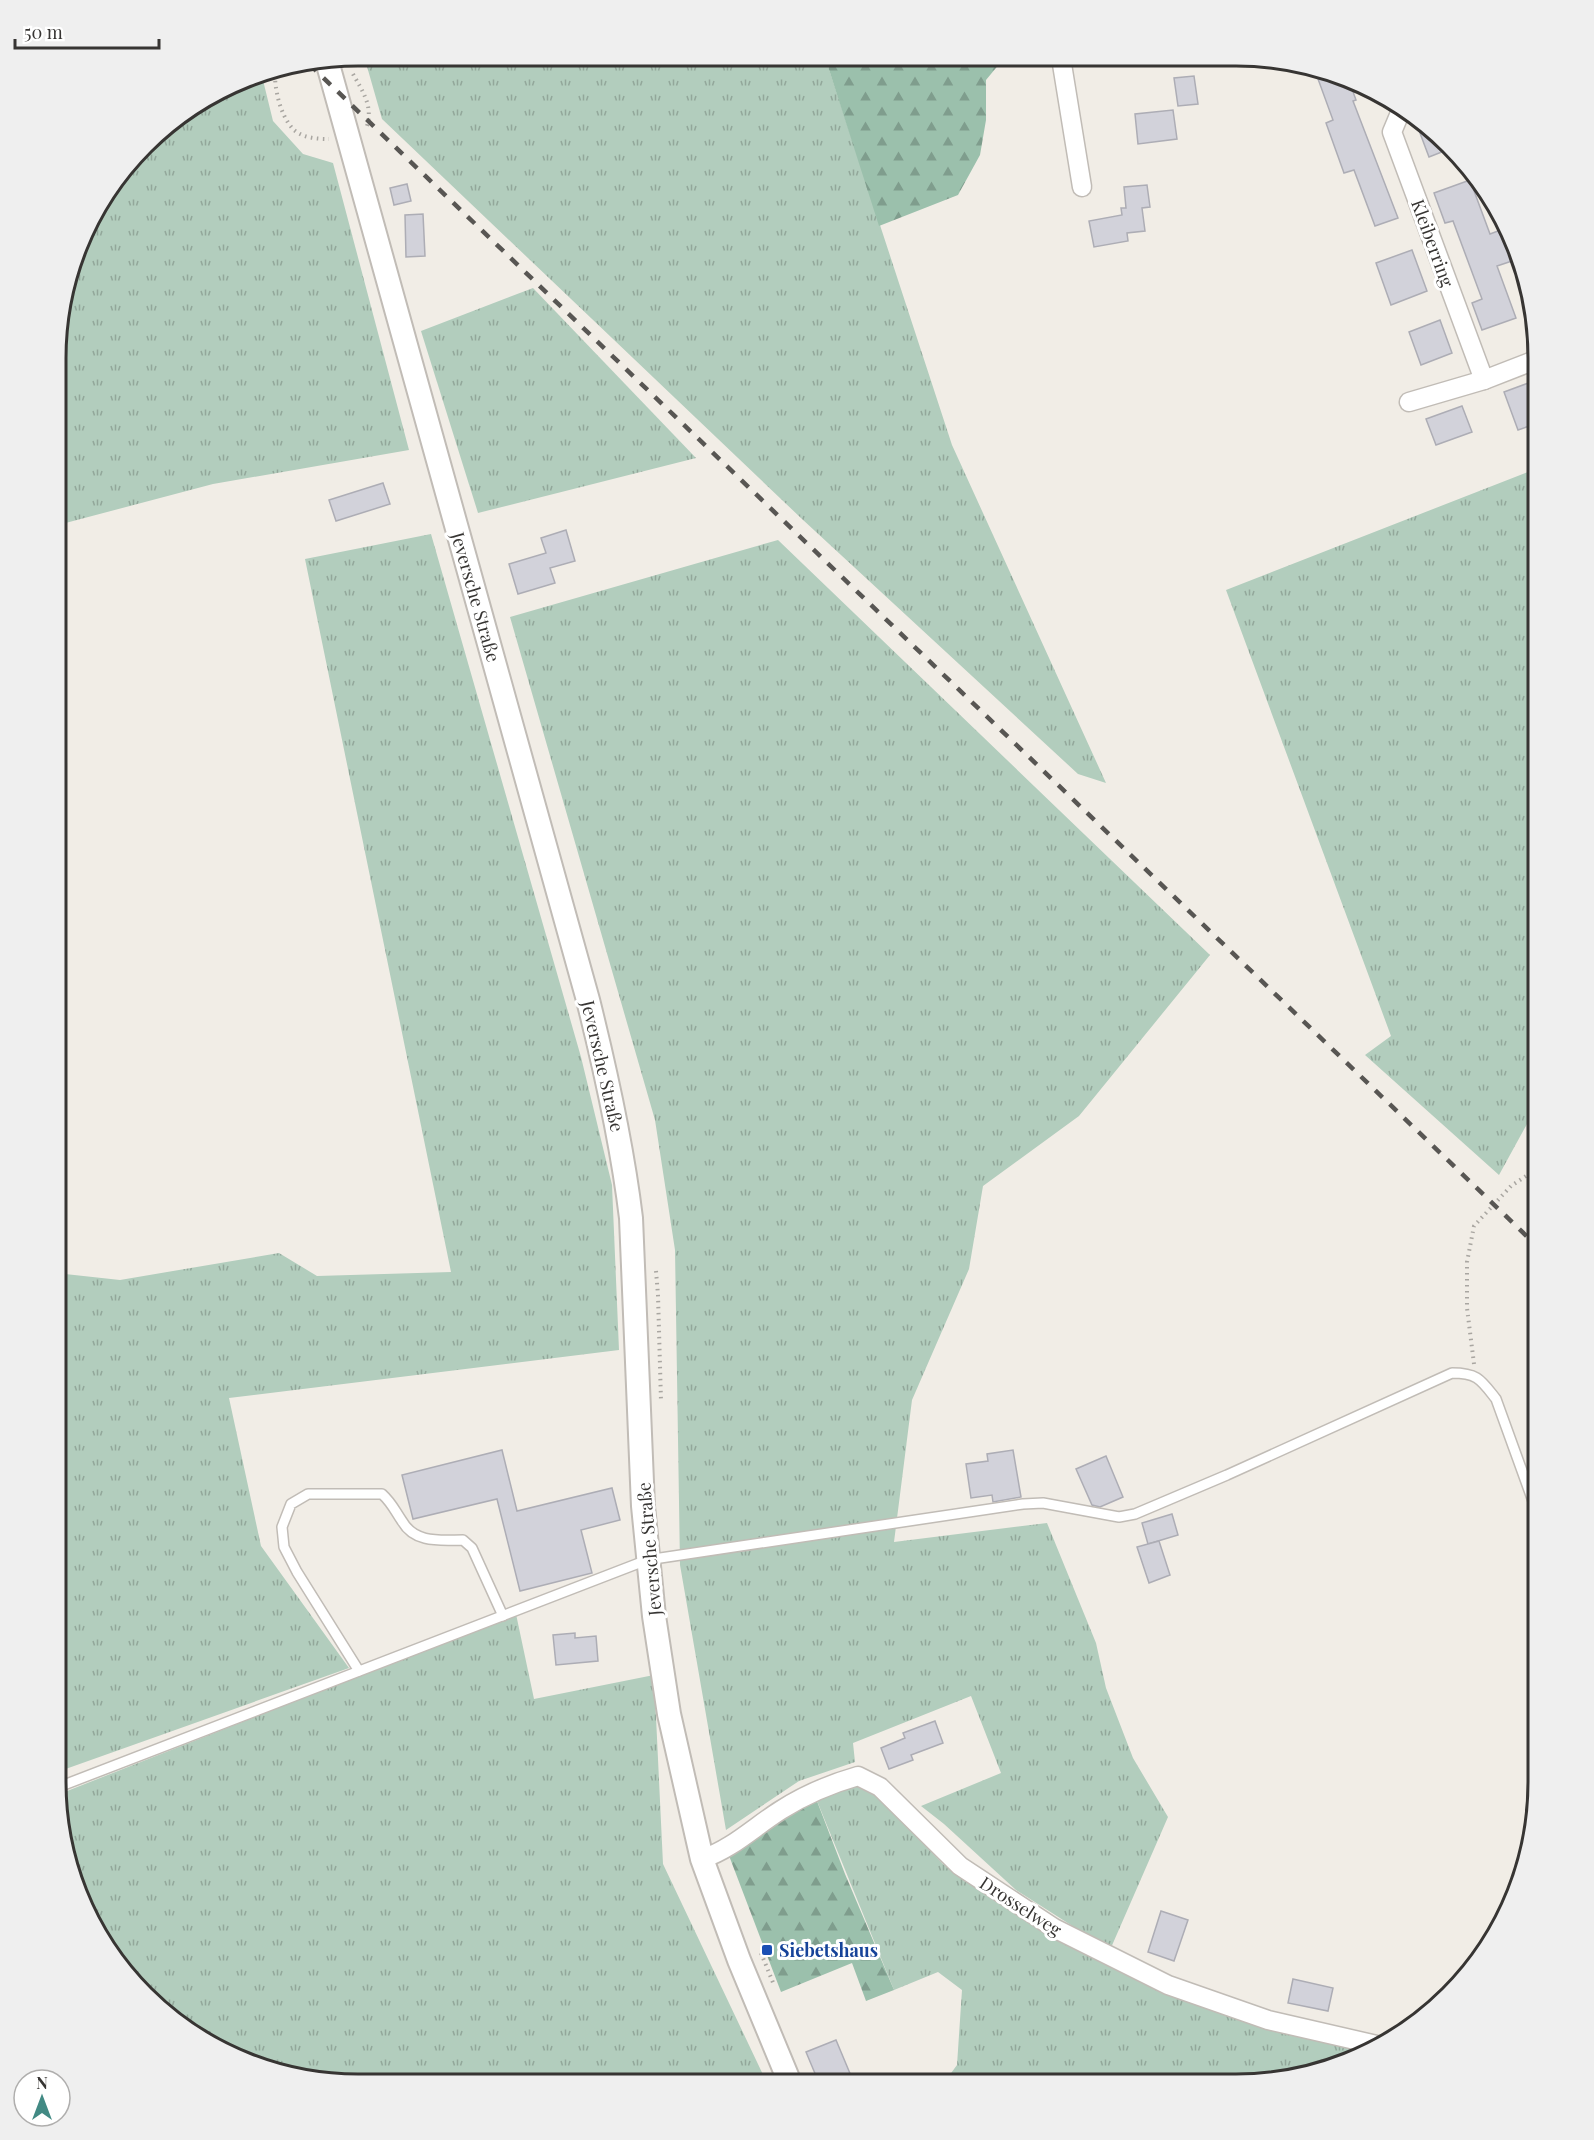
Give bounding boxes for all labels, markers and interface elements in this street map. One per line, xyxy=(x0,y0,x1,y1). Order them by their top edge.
scale bar xyxy=(15,12,159,50)
text: 50 m xyxy=(24,20,63,44)
street label: Kleiberring xyxy=(1406,196,1460,291)
street label: Jeversche Straße xyxy=(446,528,506,665)
street label: Jeversche Straße xyxy=(576,997,630,1134)
street label: Jeversche Straße xyxy=(631,1481,667,1618)
street label: Drosselweg xyxy=(975,1871,1067,1942)
place label: Siebetshaus xyxy=(779,1938,878,1962)
marker: Siebetshaus xyxy=(760,1943,774,1957)
north arrow xyxy=(12,2068,72,2128)
text: N xyxy=(36,2072,48,2093)

